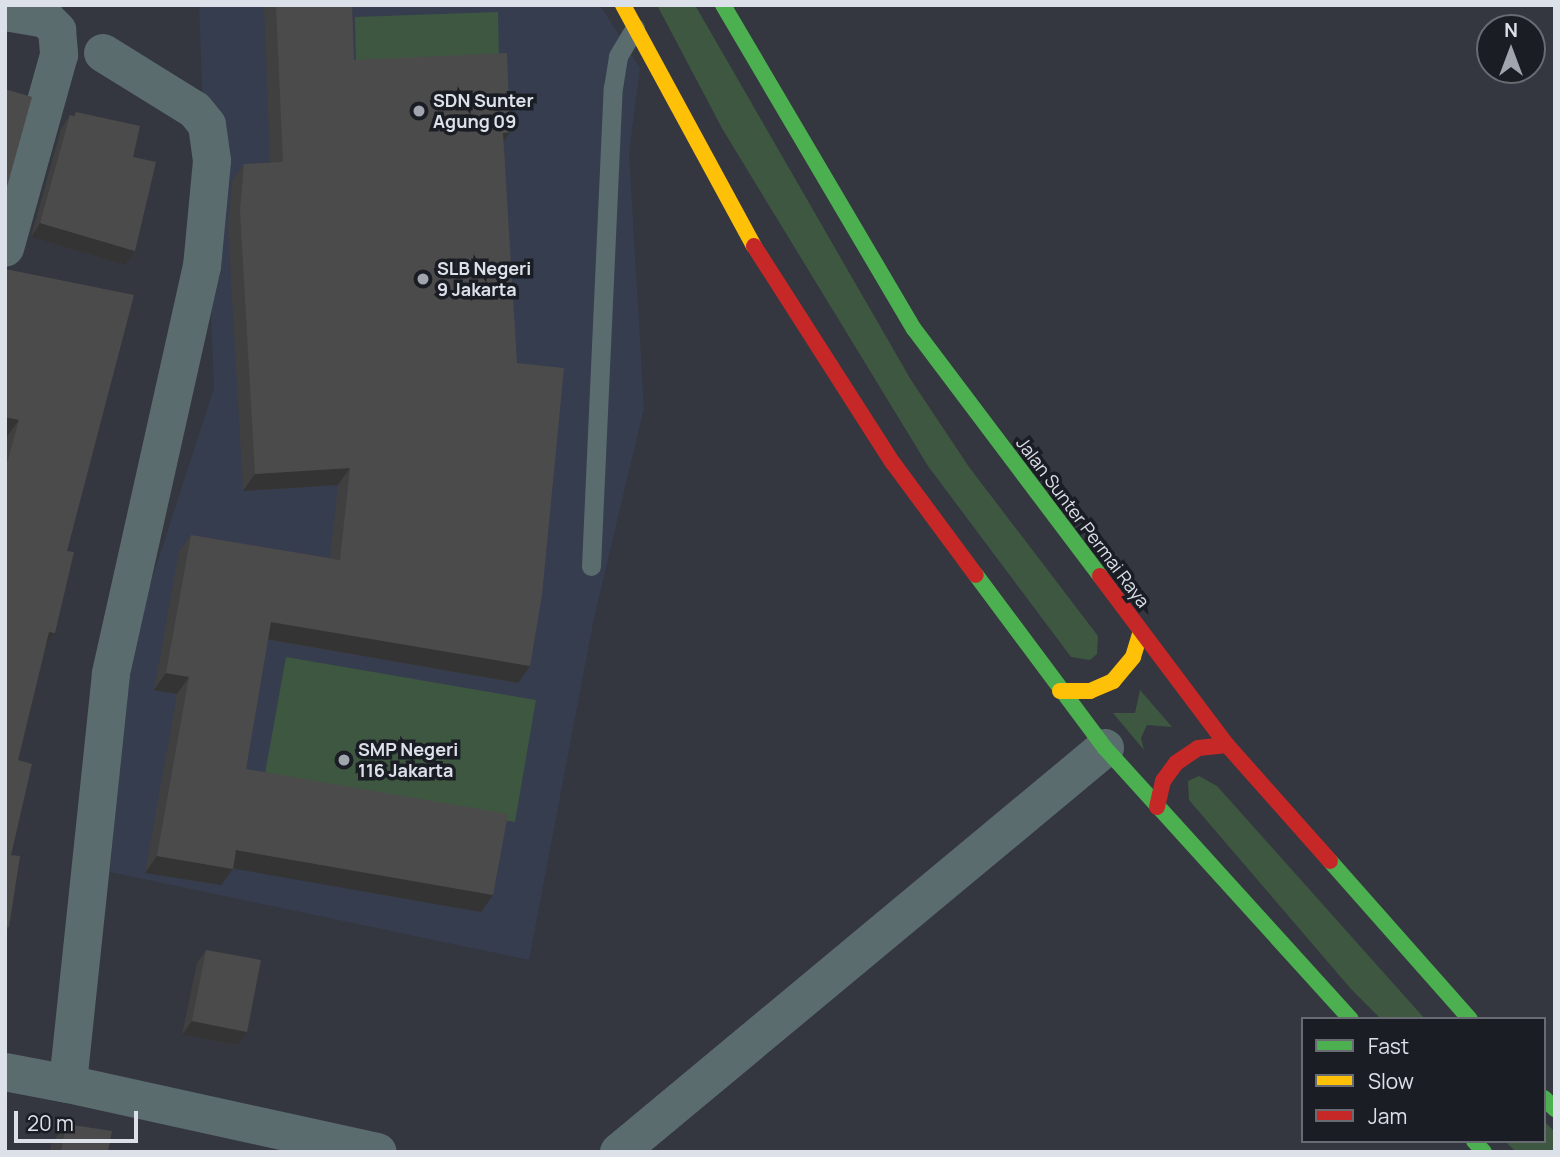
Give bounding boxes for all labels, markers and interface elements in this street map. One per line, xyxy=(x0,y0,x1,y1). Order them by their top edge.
north arrow xyxy=(1476,14,1546,84)
text: N xyxy=(1504,17,1518,43)
place label: SDN Sunter Agung 09 xyxy=(433,90,534,132)
marker: SDN Sunter Agung 09 xyxy=(411,103,427,119)
place label: SLB Negeri 9 Jakarta xyxy=(437,258,531,300)
marker: SLB Negeri 9 Jakarta xyxy=(415,271,431,287)
street label: Jalan Sunter Permai Raya xyxy=(1012,433,1154,611)
place label: SMP Negeri 116 Jakarta xyxy=(358,739,458,782)
marker: SMP Negeri 116 Jakarta xyxy=(336,752,352,768)
legend xyxy=(1301,1017,1546,1143)
text: Fast xyxy=(1368,1032,1409,1060)
text: Slow xyxy=(1368,1067,1414,1095)
scale bar xyxy=(18,1098,142,1142)
text: Jam xyxy=(1368,1102,1407,1130)
text: 20 m xyxy=(27,1109,74,1137)

